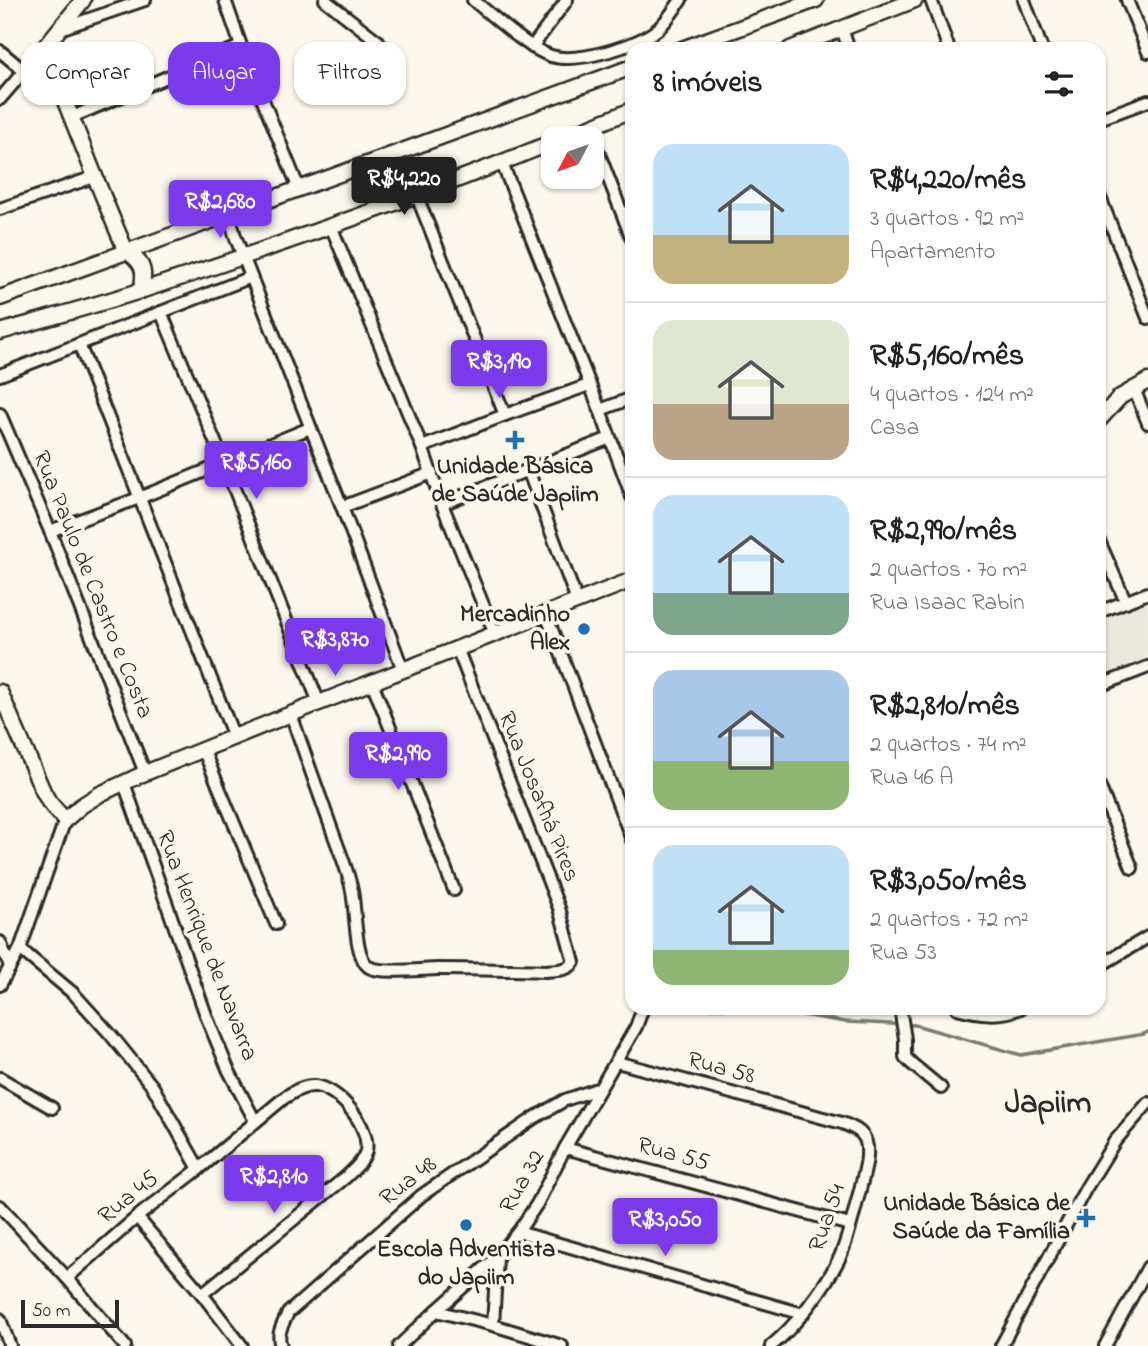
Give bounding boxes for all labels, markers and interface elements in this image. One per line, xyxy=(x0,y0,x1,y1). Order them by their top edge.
chip: Comprar xyxy=(21,42,154,105)
chip: Alugar xyxy=(168,42,280,105)
chip: Filtros xyxy=(294,42,406,105)
text: 8 imóveis xyxy=(653,62,763,106)
icon: filters xyxy=(1040,65,1078,103)
north arrow xyxy=(541,126,604,189)
map controls xyxy=(541,126,604,189)
pin: R$4,220 xyxy=(339,158,469,217)
text: R$4,220/mês xyxy=(870,159,1026,203)
text: R$4,220 xyxy=(368,163,440,196)
icon: home xyxy=(709,172,793,256)
pin: R$2,680 xyxy=(155,180,285,240)
text: R$2,680 xyxy=(185,186,255,219)
text: 3 quartos · 92 m² xyxy=(870,203,1024,236)
text: Apartamento xyxy=(870,236,996,269)
text: R$5,160/mês xyxy=(870,335,1024,379)
pin: R$3,190 xyxy=(434,340,564,400)
text: R$3,190 xyxy=(467,346,531,379)
icon: home xyxy=(709,348,793,432)
text: 4 quartos · 124 m² xyxy=(870,379,1034,412)
text: Casa xyxy=(870,412,919,445)
marker: Unidade Básica de Saúde Japiim xyxy=(505,430,525,450)
pin: R$5,160 xyxy=(191,442,321,501)
street label: Rua Paulo de Castro e Costa xyxy=(22,446,162,724)
text: R$5,160 xyxy=(220,447,292,480)
place label: Unidade Básica de Saúde Japiim xyxy=(431,450,599,513)
text: R$2,990/mês xyxy=(870,510,1017,554)
icon: home xyxy=(709,523,793,607)
text: 2 quartos · 70 m² xyxy=(870,554,1027,587)
text: Rua Isaac Rabin xyxy=(870,587,1025,620)
place label: Mercadinho Alex xyxy=(460,598,570,661)
pin: R$3,870 xyxy=(270,618,400,678)
marker: Mercadinho Alex xyxy=(576,621,592,637)
text: R$3,870 xyxy=(301,624,369,657)
text: R$2,810/mês xyxy=(870,685,1020,729)
icon: home xyxy=(709,698,793,782)
street label: Rua Josafhá Pires xyxy=(488,707,588,887)
text: 2 quartos · 74 m² xyxy=(870,729,1027,762)
pin: R$2,990 xyxy=(333,732,463,792)
text: R$2,990 xyxy=(365,738,431,771)
text: Rua 46 A xyxy=(870,762,954,795)
street label: Rua Henrique de Navarra xyxy=(146,826,266,1066)
text: R$3,050/mês xyxy=(870,860,1027,904)
icon: home xyxy=(709,873,793,957)
text: 2 quartos · 72 m² xyxy=(870,904,1029,937)
text: Rua 53 xyxy=(870,937,937,970)
street label: Rua 58 xyxy=(683,1043,759,1095)
district label: Japiim xyxy=(1005,1081,1091,1128)
street label: Rua 55 xyxy=(633,1129,713,1181)
street label: Rua 32 xyxy=(491,1144,555,1220)
street label: Rua 48 xyxy=(373,1148,445,1216)
pin: R$2,810 xyxy=(209,1156,339,1215)
text: R$2,810 xyxy=(240,1161,308,1194)
street label: Rua 45 xyxy=(91,1162,167,1233)
street label: Rua 54 xyxy=(800,1179,856,1257)
place label: Unidade Básica de Saúde da Família xyxy=(883,1187,1071,1250)
pin: R$3,050 xyxy=(600,1198,730,1258)
text: R$3,050 xyxy=(628,1204,702,1237)
marker: Unidade Básica de Saúde da Família xyxy=(1076,1208,1096,1228)
marker: Escola Adventista do Japiim xyxy=(458,1217,474,1233)
place label: Escola Adventista do Japiim xyxy=(377,1233,555,1296)
scale bar xyxy=(21,1297,119,1329)
text: 50 m xyxy=(32,1298,71,1325)

